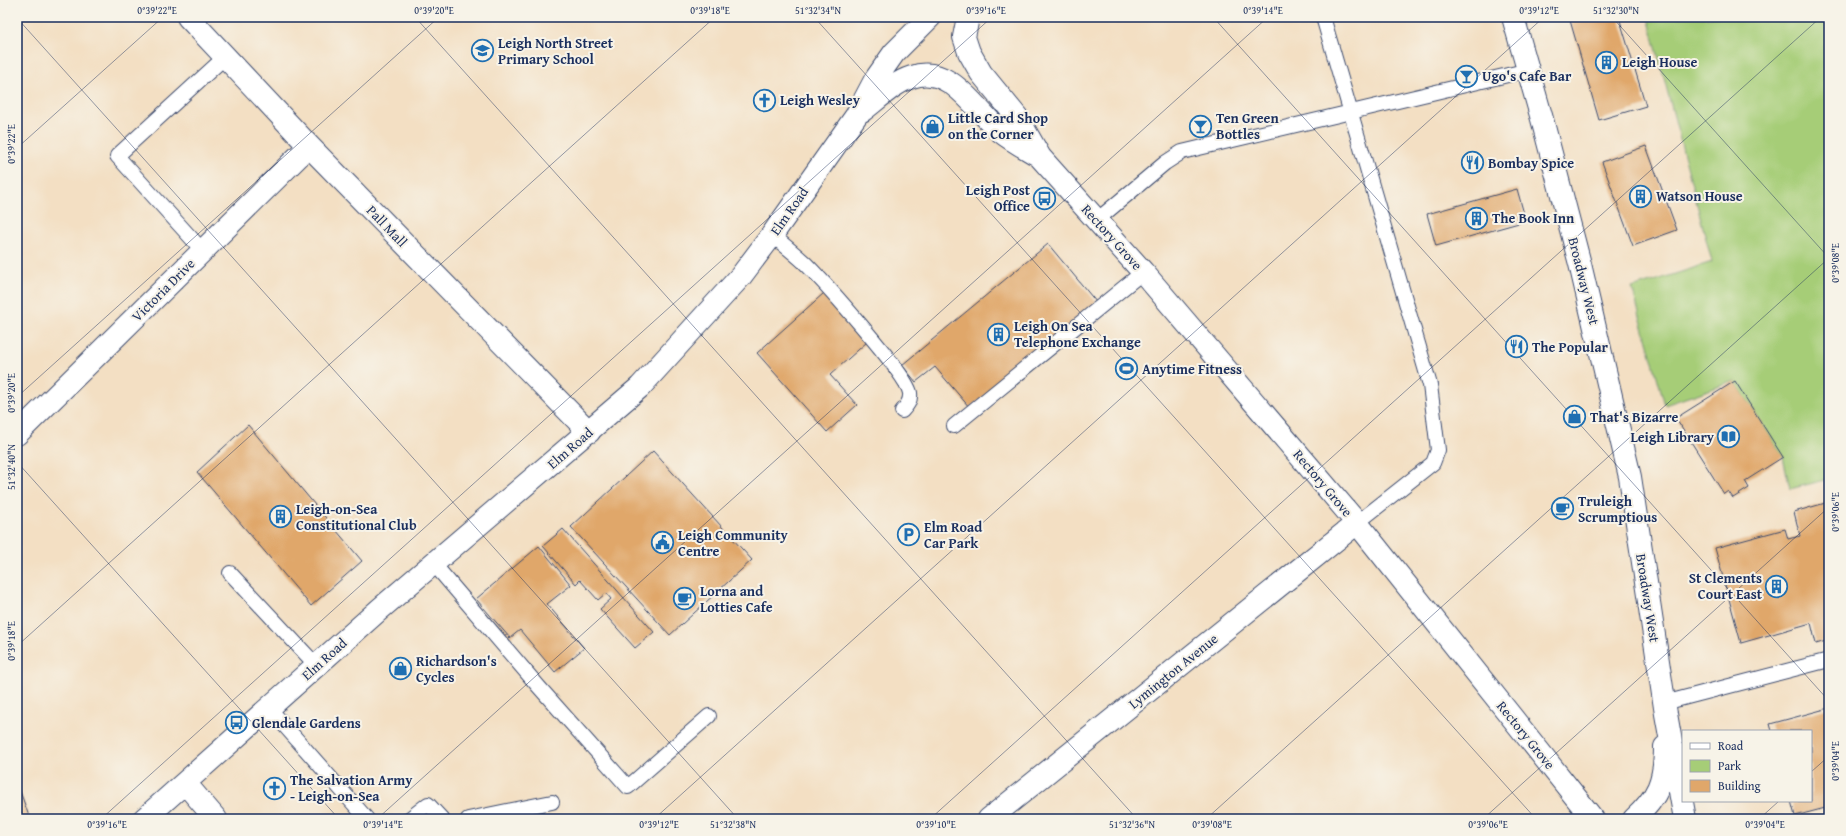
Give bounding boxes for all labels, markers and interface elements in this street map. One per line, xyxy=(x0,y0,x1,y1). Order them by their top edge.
text: 0°39'22"E xyxy=(137,3,177,18)
text: 0°39'20"E xyxy=(414,3,454,18)
text: 0°39'18"E xyxy=(690,3,730,18)
text: 51°32'34"N xyxy=(795,3,841,18)
text: 0°39'16"E xyxy=(966,3,1006,18)
text: 0°39'14"E xyxy=(1243,3,1283,18)
text: 0°39'12"E xyxy=(1519,3,1559,18)
text: 51°32'30"N xyxy=(1593,3,1639,18)
place label: Leigh North Street Primary School xyxy=(498,33,614,69)
school or university icon: Leigh North Street Primary School xyxy=(470,38,496,64)
building icon: Leigh House xyxy=(1594,49,1620,75)
place label: Leigh House xyxy=(1622,52,1697,72)
bar icon: Ugo's Cafe Bar xyxy=(1454,63,1480,89)
place label: Ugo's Cafe Bar xyxy=(1482,66,1572,86)
church icon: Leigh Wesley xyxy=(751,87,777,113)
place label: Leigh Wesley xyxy=(780,90,861,110)
place label: Little Card Shop on the Corner xyxy=(948,108,1048,144)
place label: Ten Green Bottles xyxy=(1216,108,1279,144)
shop icon: Little Card Shop on the Corner xyxy=(920,113,946,139)
bar icon: Ten Green Bottles xyxy=(1188,113,1214,139)
text: 0°39'22"E xyxy=(4,124,19,164)
restaurant icon: Bombay Spice xyxy=(1459,150,1485,176)
place label: Bombay Spice xyxy=(1488,153,1574,173)
place label: Leigh Post Office xyxy=(966,180,1031,216)
street label: Elm Road xyxy=(765,182,813,239)
building icon: Watson House xyxy=(1627,183,1653,209)
bus stop icon: Leigh Post Office xyxy=(1032,185,1058,211)
place label: Watson House xyxy=(1656,186,1743,206)
street label: Rectory Grove xyxy=(1077,200,1147,275)
street label: Pall Mall xyxy=(362,201,412,251)
building icon: The Book Inn xyxy=(1464,205,1490,231)
place label: The Book Inn xyxy=(1492,208,1575,228)
street label: Broadway West xyxy=(1563,235,1605,327)
text: 0°39'08"E xyxy=(1828,243,1843,283)
street label: Victoria Drive xyxy=(127,254,199,326)
place label: Leigh On Sea Telephone Exchange xyxy=(1014,316,1141,352)
building icon: Leigh On Sea Telephone Exchange xyxy=(986,321,1012,347)
restaurant icon: The Popular xyxy=(1504,334,1530,360)
place label: The Popular xyxy=(1532,337,1609,357)
sports icon: Anytime Fitness xyxy=(1113,356,1139,382)
place label: Anytime Fitness xyxy=(1142,359,1242,379)
text: 0°39'20"E xyxy=(4,373,19,413)
shop icon: That's Bizarre xyxy=(1561,404,1587,430)
place label: That's Bizarre xyxy=(1590,407,1679,427)
street label: Elm Road xyxy=(543,422,598,474)
library icon: Leigh Library xyxy=(1716,424,1742,450)
place label: Leigh Library xyxy=(1630,427,1715,447)
text: 51°32'40"N xyxy=(4,444,19,490)
street label: Rectory Grove xyxy=(1289,445,1357,521)
place label: Truleigh Scrumptious xyxy=(1578,491,1657,527)
text: 0°39'06"E xyxy=(1828,492,1843,532)
cafe icon: Truleigh Scrumptious xyxy=(1550,496,1576,522)
place label: Leigh-on-Sea Constitutional Club xyxy=(296,499,417,535)
building icon: Leigh-on-Sea Constitutional Club xyxy=(267,504,293,530)
place label: Elm Road Car Park xyxy=(924,517,982,553)
parking icon: Elm Road Car Park xyxy=(896,522,922,548)
place label: Leigh Community Centre xyxy=(678,525,789,561)
public building icon: Leigh Community Centre xyxy=(649,530,675,556)
street label: Broadway West xyxy=(1631,552,1665,644)
place label: St Clements Court East xyxy=(1689,568,1763,604)
building icon: St Clements Court East xyxy=(1764,573,1790,599)
place label: Lorna and Lotties Cafe xyxy=(700,581,773,617)
cafe icon: Lorna and Lotties Cafe xyxy=(671,586,697,612)
text: 0°39'18"E xyxy=(4,621,19,661)
street label: Lymington Avenue xyxy=(1124,628,1222,713)
street label: Elm Road xyxy=(297,633,351,685)
place label: Richardson's Cycles xyxy=(416,651,497,687)
shop icon: Richardson's Cycles xyxy=(388,656,414,682)
street label: Rectory Grove xyxy=(1492,697,1560,774)
bus stop icon: Glendale Gardens xyxy=(224,710,250,736)
place label: Glendale Gardens xyxy=(252,713,361,733)
legend xyxy=(1682,730,1812,802)
text: Road xyxy=(1718,737,1744,754)
text: 0°39'04"E xyxy=(1828,741,1843,781)
text: Park xyxy=(1718,757,1742,774)
place label: The Salvation Army - Leigh-on-Sea xyxy=(290,770,413,806)
church icon: The Salvation Army - Leigh-on-Sea xyxy=(262,775,288,801)
text: Building xyxy=(1718,777,1761,794)
text: 0°39'16"E xyxy=(87,817,127,832)
text: 0°39'14"E xyxy=(363,817,403,832)
text: 0°39'12"E xyxy=(639,817,679,832)
text: 51°32'38"N xyxy=(710,817,756,832)
text: 0°39'10"E xyxy=(916,817,956,832)
text: 51°32'36"N xyxy=(1109,817,1155,832)
text: 0°39'08"E xyxy=(1192,817,1232,832)
text: 0°39'06"E xyxy=(1468,817,1508,832)
text: 0°39'04"E xyxy=(1745,817,1785,832)

